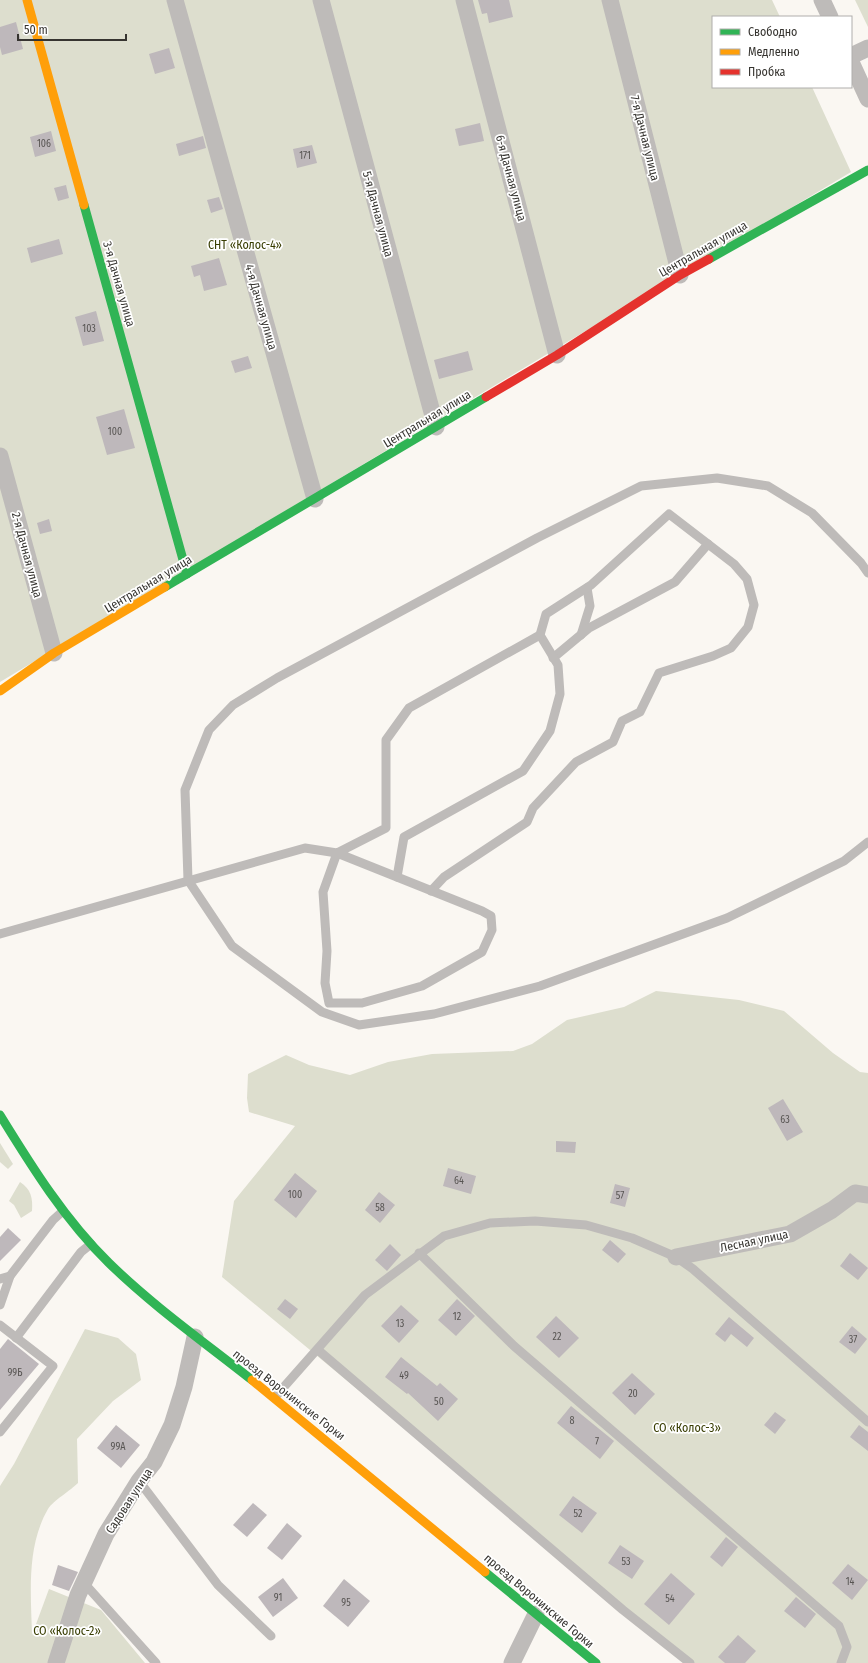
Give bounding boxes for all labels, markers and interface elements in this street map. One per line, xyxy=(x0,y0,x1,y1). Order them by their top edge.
scale bar xyxy=(18,16,126,42)
legend xyxy=(712,16,852,88)
text: 50 m xyxy=(24,23,48,37)
text: Свободно xyxy=(748,25,797,39)
text: Медленно xyxy=(748,45,800,59)
text: Пробка xyxy=(748,65,786,79)
street label: 7-я Дачная улица xyxy=(628,94,662,182)
street label: 6-я Дачная улица xyxy=(493,133,529,223)
house number: 106 xyxy=(37,138,51,150)
house number: 171 xyxy=(299,150,311,162)
street label: 5-я Дачная улица xyxy=(360,170,396,258)
street label: Центральная улица xyxy=(656,218,750,280)
park label: СНТ «Колос-4» xyxy=(208,238,282,252)
street label: 3-я Дачная улица xyxy=(100,240,138,328)
street label: 4-я Дачная улица xyxy=(242,263,280,352)
house number: 103 xyxy=(82,323,96,335)
street label: Центральная улица xyxy=(381,387,473,451)
house number: 100 xyxy=(108,426,122,438)
street label: 2-я Дачная улица xyxy=(9,511,45,599)
street label: Центральная улица xyxy=(102,552,194,616)
house number: 63 xyxy=(780,1114,790,1126)
house number: 64 xyxy=(454,1175,464,1187)
house number: 100 xyxy=(288,1189,302,1201)
house number: 57 xyxy=(616,1190,624,1202)
house number: 58 xyxy=(375,1202,385,1214)
street label: Лесная улица xyxy=(719,1227,789,1255)
house number: 12 xyxy=(453,1311,462,1323)
house number: 13 xyxy=(396,1318,405,1330)
house number: 22 xyxy=(553,1331,562,1343)
house number: 37 xyxy=(849,1334,857,1346)
street label: проезд Воронинские Горки xyxy=(230,1347,348,1443)
house number: 99Б xyxy=(8,1367,22,1379)
house number: 49 xyxy=(399,1370,409,1382)
house number: 20 xyxy=(628,1388,638,1400)
house number: 50 xyxy=(434,1396,444,1408)
house number: 8 xyxy=(570,1415,575,1427)
park label: СО «Колос-3» xyxy=(653,1421,721,1435)
house number: 7 xyxy=(595,1436,599,1448)
house number: 99А xyxy=(111,1441,126,1453)
street label: Садовая улица xyxy=(103,1466,155,1536)
house number: 52 xyxy=(574,1508,583,1520)
street label: проезд Воронинские Горки xyxy=(481,1551,597,1651)
house number: 53 xyxy=(621,1556,631,1568)
house number: 14 xyxy=(846,1576,855,1588)
house number: 91 xyxy=(274,1592,282,1604)
house number: 54 xyxy=(665,1593,675,1605)
house number: 95 xyxy=(341,1597,351,1609)
park label: СО «Колос-2» xyxy=(33,1624,101,1638)

